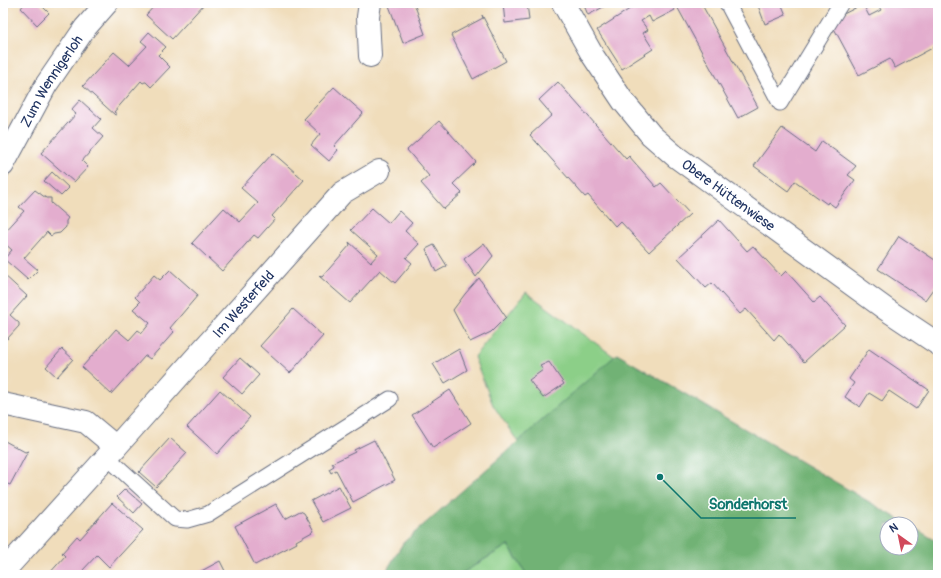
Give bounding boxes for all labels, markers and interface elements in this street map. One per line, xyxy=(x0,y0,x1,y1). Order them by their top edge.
street label: Zum Wennigerloh xyxy=(17,32,87,130)
street label: Obere Hüttenwiese xyxy=(678,156,778,235)
street label: Im Westerfeld xyxy=(209,267,278,341)
callout: Sonderhorst xyxy=(701,491,796,518)
text: Sonderhorst xyxy=(709,495,788,514)
north arrow xyxy=(879,516,919,556)
text: N xyxy=(887,520,901,536)

